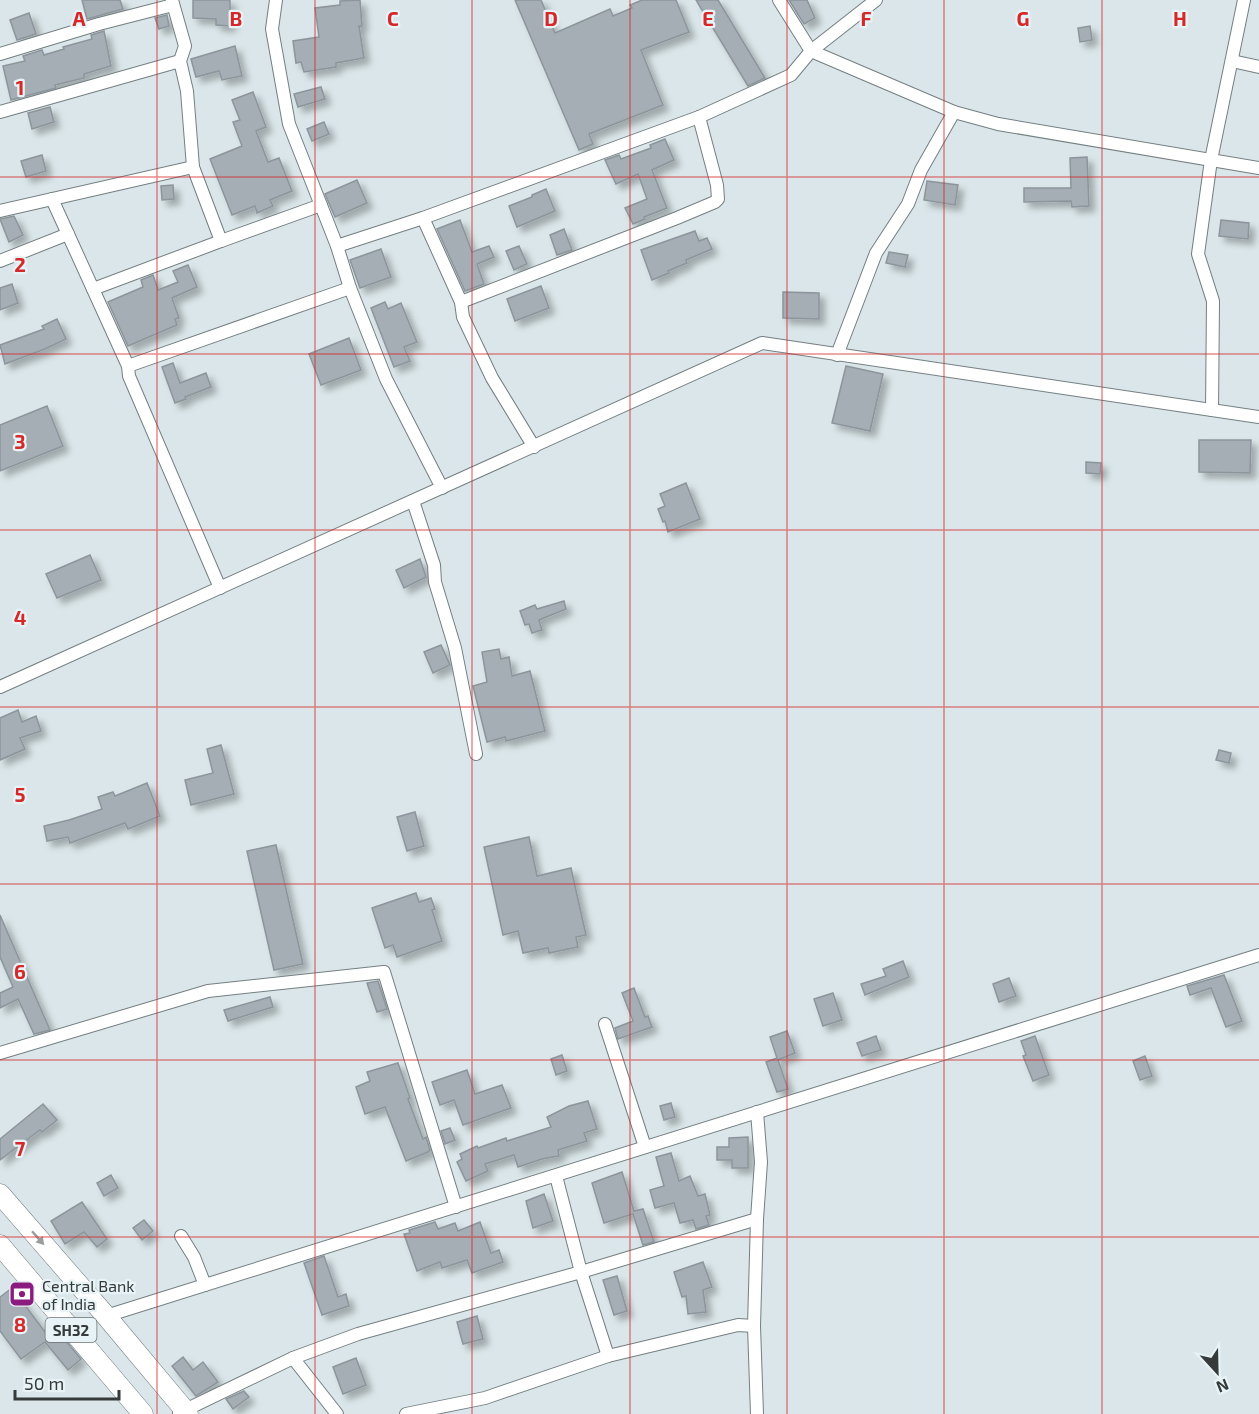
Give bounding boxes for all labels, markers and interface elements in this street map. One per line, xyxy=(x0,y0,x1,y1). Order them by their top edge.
text: A xyxy=(72,6,86,30)
text: B xyxy=(230,6,242,30)
text: C xyxy=(387,6,399,30)
text: D xyxy=(544,6,558,30)
text: E xyxy=(702,6,714,30)
text: F xyxy=(860,6,872,30)
text: G xyxy=(1017,6,1029,30)
text: H xyxy=(1173,6,1187,30)
text: 1 xyxy=(16,75,24,99)
text: 2 xyxy=(14,252,26,276)
text: 3 xyxy=(14,429,26,453)
text: 4 xyxy=(14,605,27,629)
text: 5 xyxy=(14,782,26,806)
text: 6 xyxy=(14,959,26,983)
text: 7 xyxy=(15,1136,26,1160)
one-way arrow xyxy=(32,1231,45,1246)
place label: Central Bank of India xyxy=(42,1276,134,1313)
bank icon: Central Bank of India xyxy=(7,1279,37,1309)
text: 8 xyxy=(14,1312,26,1336)
road number: SH32 xyxy=(46,1318,97,1342)
north arrow xyxy=(1187,1342,1247,1402)
scale bar xyxy=(15,1363,118,1401)
text: 50 m xyxy=(24,1372,64,1394)
text: N xyxy=(1214,1375,1232,1397)

